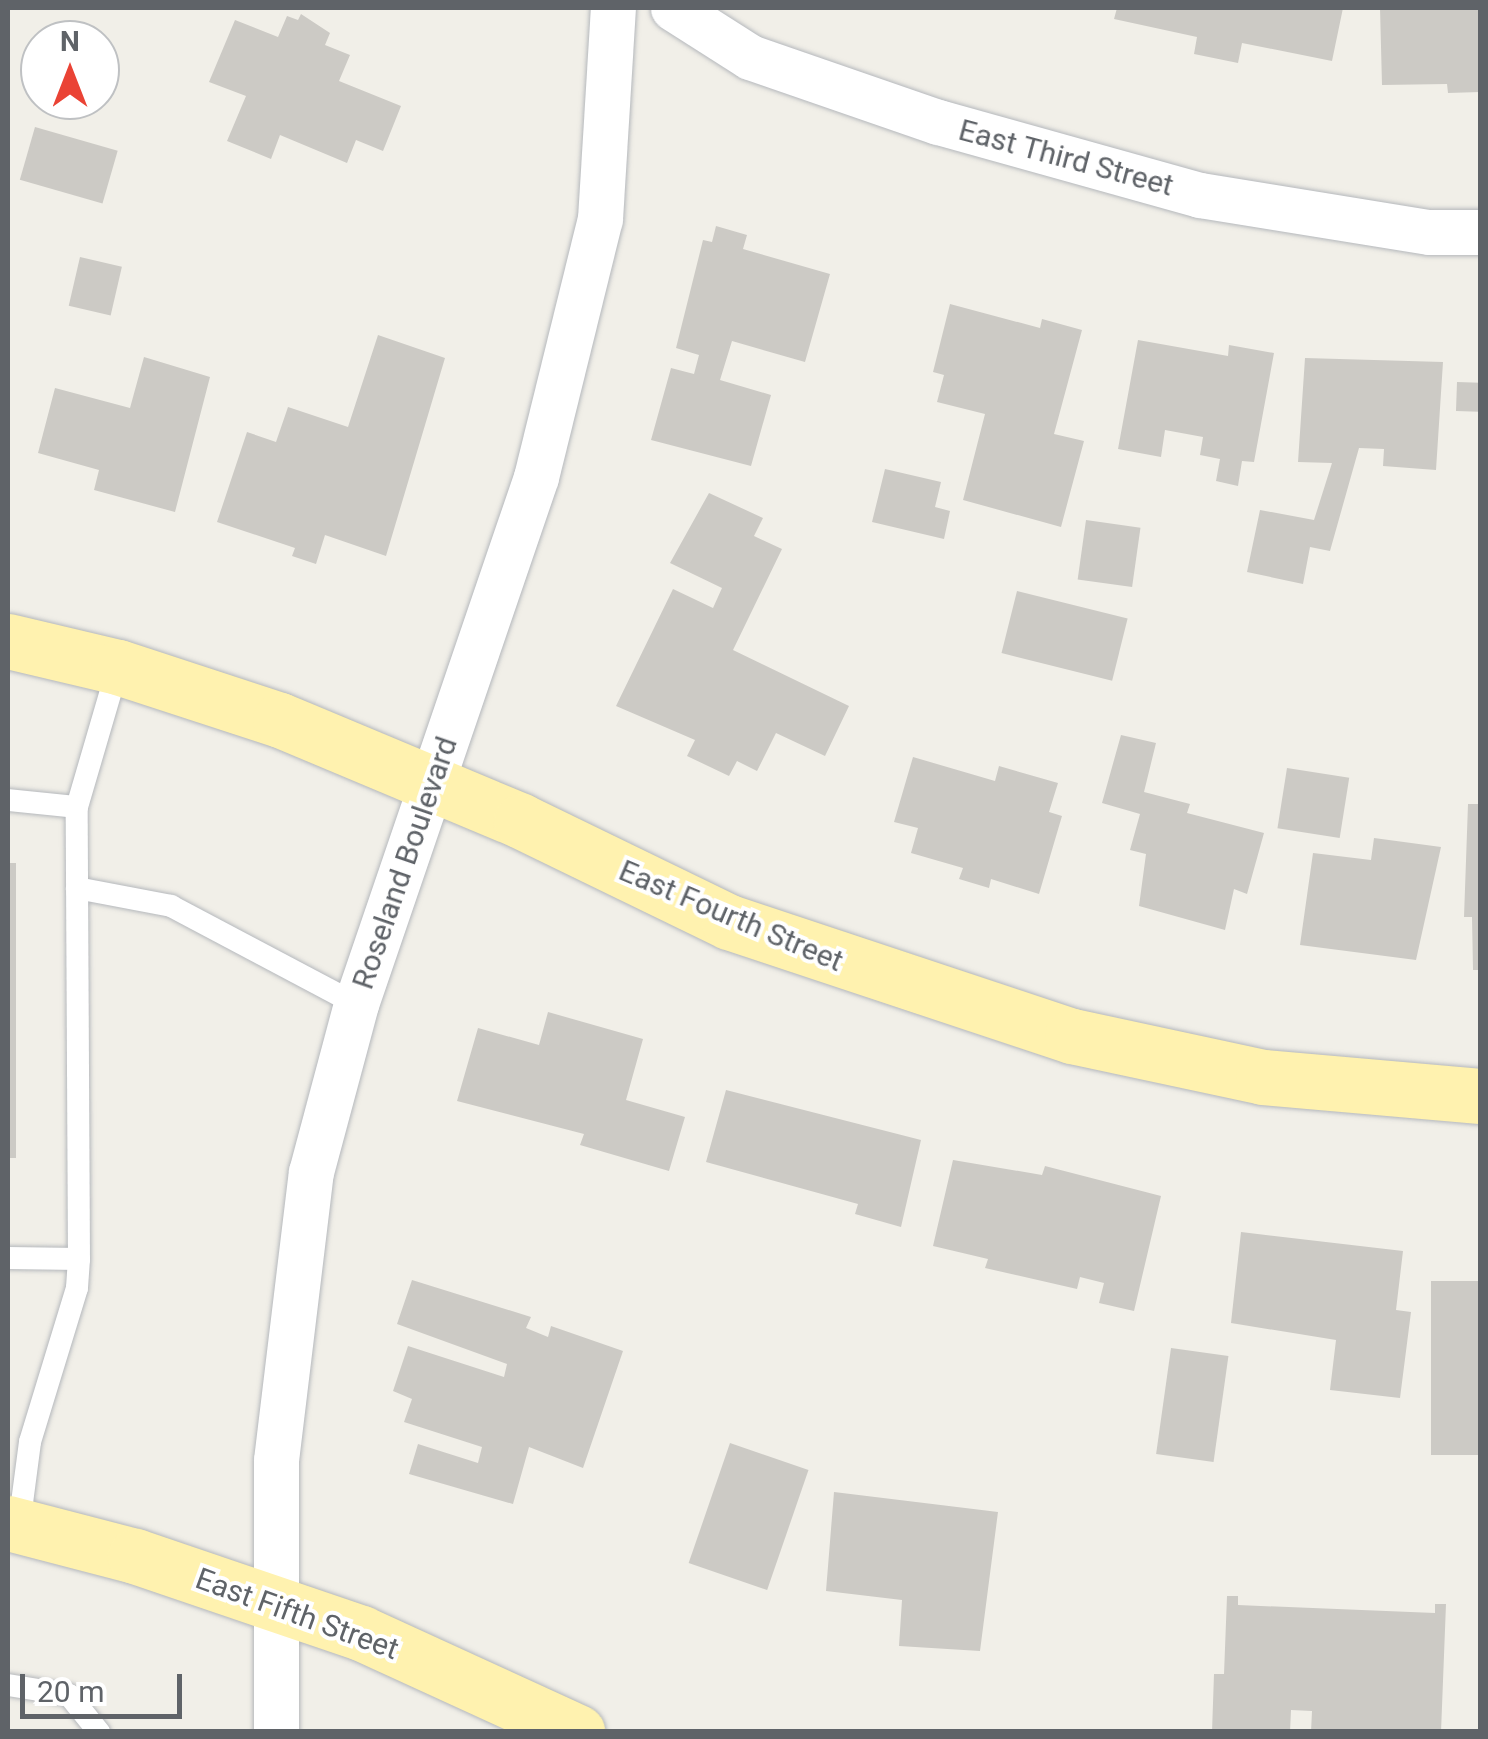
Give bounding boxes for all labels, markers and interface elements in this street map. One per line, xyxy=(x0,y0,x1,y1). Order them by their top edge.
north arrow xyxy=(20,20,120,120)
text: N xyxy=(60,25,80,58)
street label: East Third Street xyxy=(954,112,1178,204)
street label: Roseland Boulevard xyxy=(345,732,465,994)
street label: East Fourth Street xyxy=(614,853,848,979)
street label: East Fifth Street xyxy=(191,1561,403,1667)
scale bar xyxy=(25,1654,188,1716)
text: 20 m xyxy=(37,1674,104,1709)

